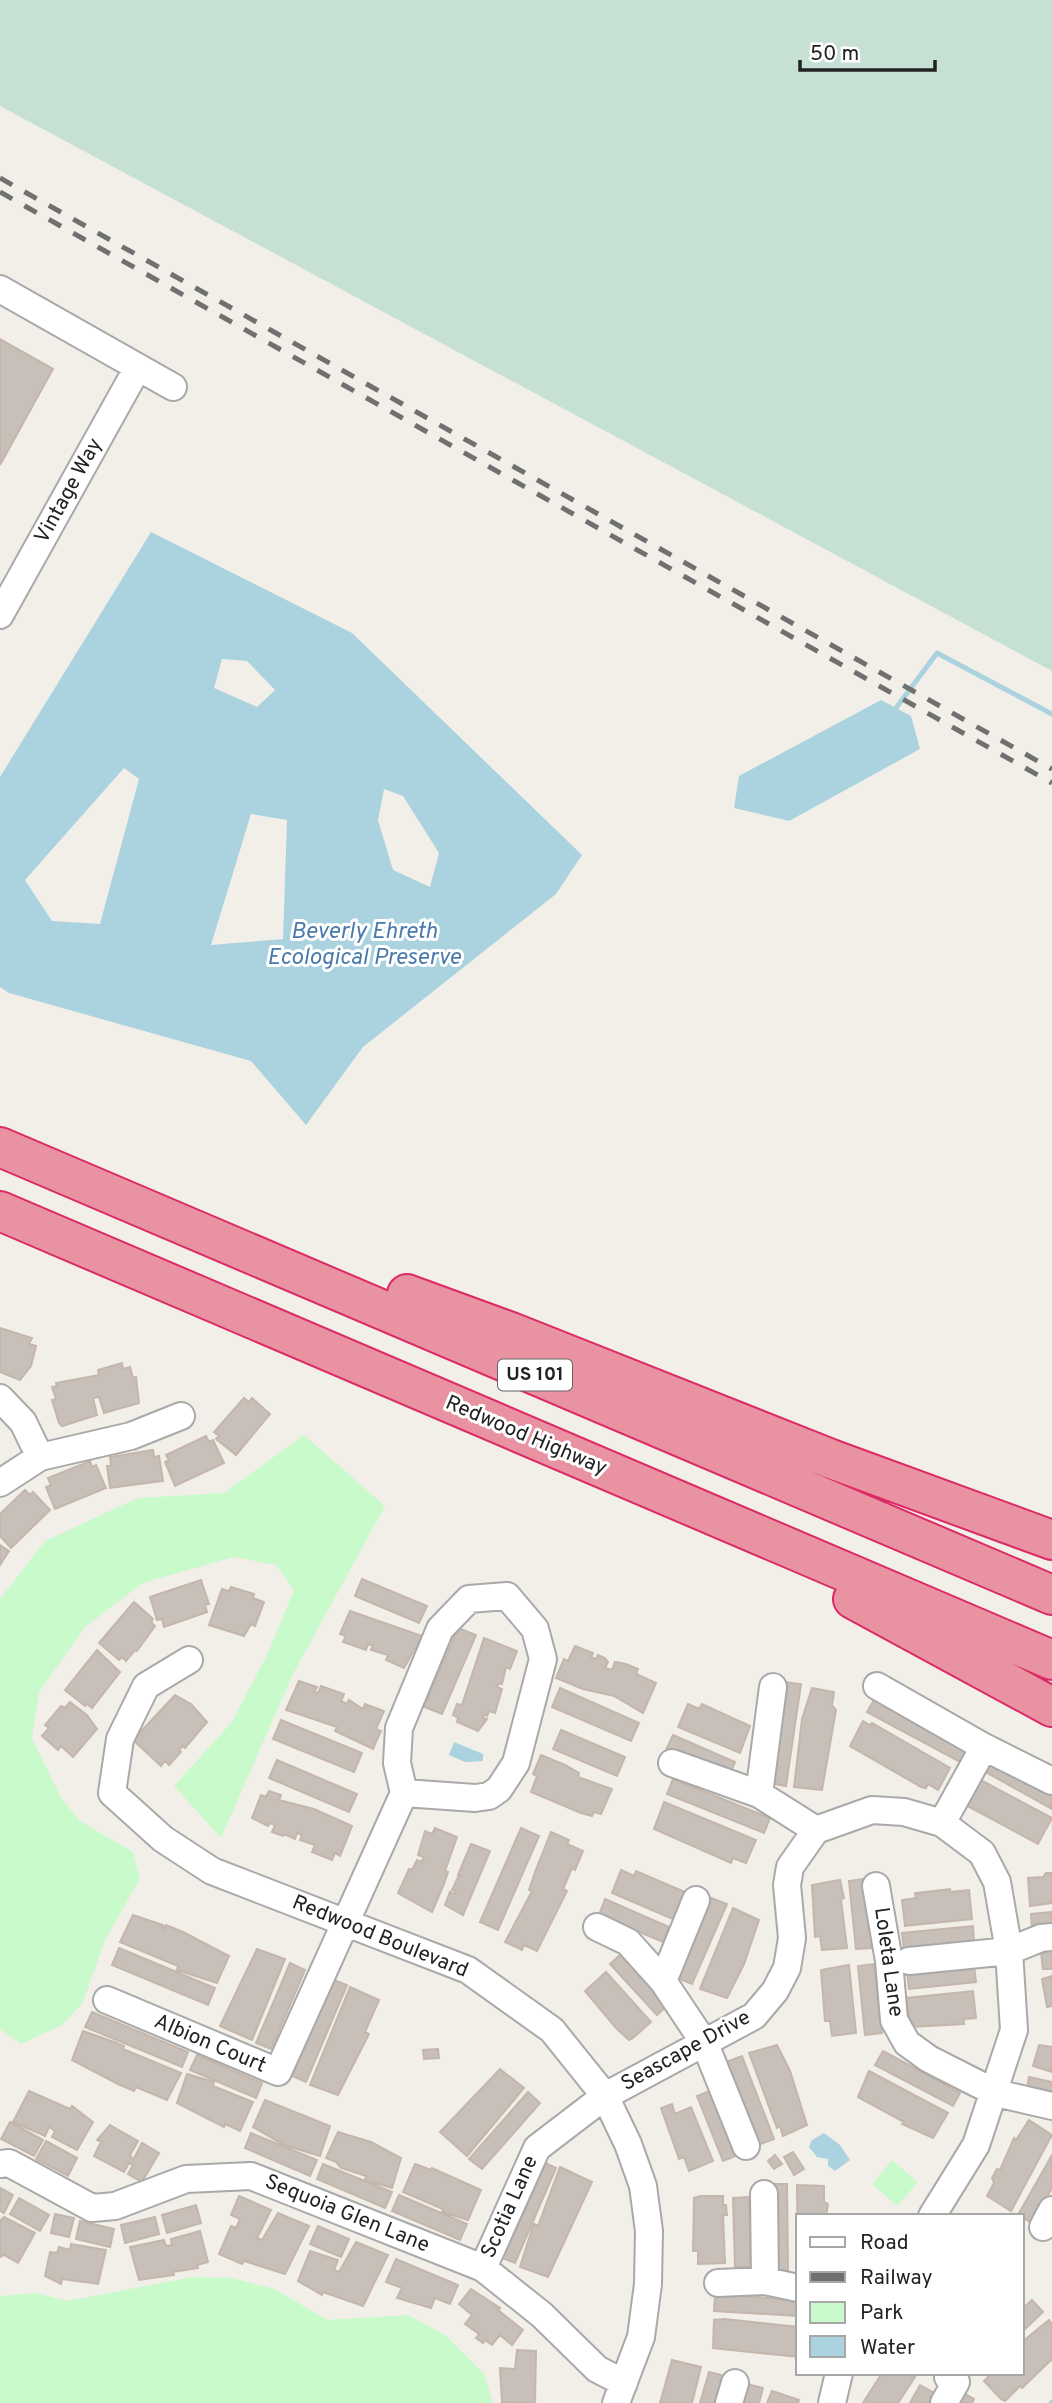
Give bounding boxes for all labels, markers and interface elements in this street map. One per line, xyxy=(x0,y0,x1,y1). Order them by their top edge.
scale bar xyxy=(800,28,935,72)
text: 50 m xyxy=(810,41,859,68)
street label: Vintage Way xyxy=(29,434,109,548)
water label: Beverly Ehreth Ecological Preserve xyxy=(267,918,462,973)
road number: US 101 xyxy=(498,1359,572,1390)
street label: Redwood Highway xyxy=(441,1390,611,1482)
street label: Redwood Boulevard xyxy=(288,1889,472,1985)
street label: Loleta Lane xyxy=(867,1906,909,2018)
street label: Seascape Drive xyxy=(617,2004,755,2098)
street label: Albion Court xyxy=(150,2008,270,2080)
street label: Scotia Lane xyxy=(475,2151,545,2263)
street label: Sequoia Glen Lane xyxy=(261,2169,433,2259)
legend xyxy=(796,2214,1024,2375)
text: Road xyxy=(860,2230,909,2257)
text: Railway xyxy=(860,2265,933,2292)
text: Park xyxy=(860,2300,903,2327)
text: Water xyxy=(860,2335,915,2362)

